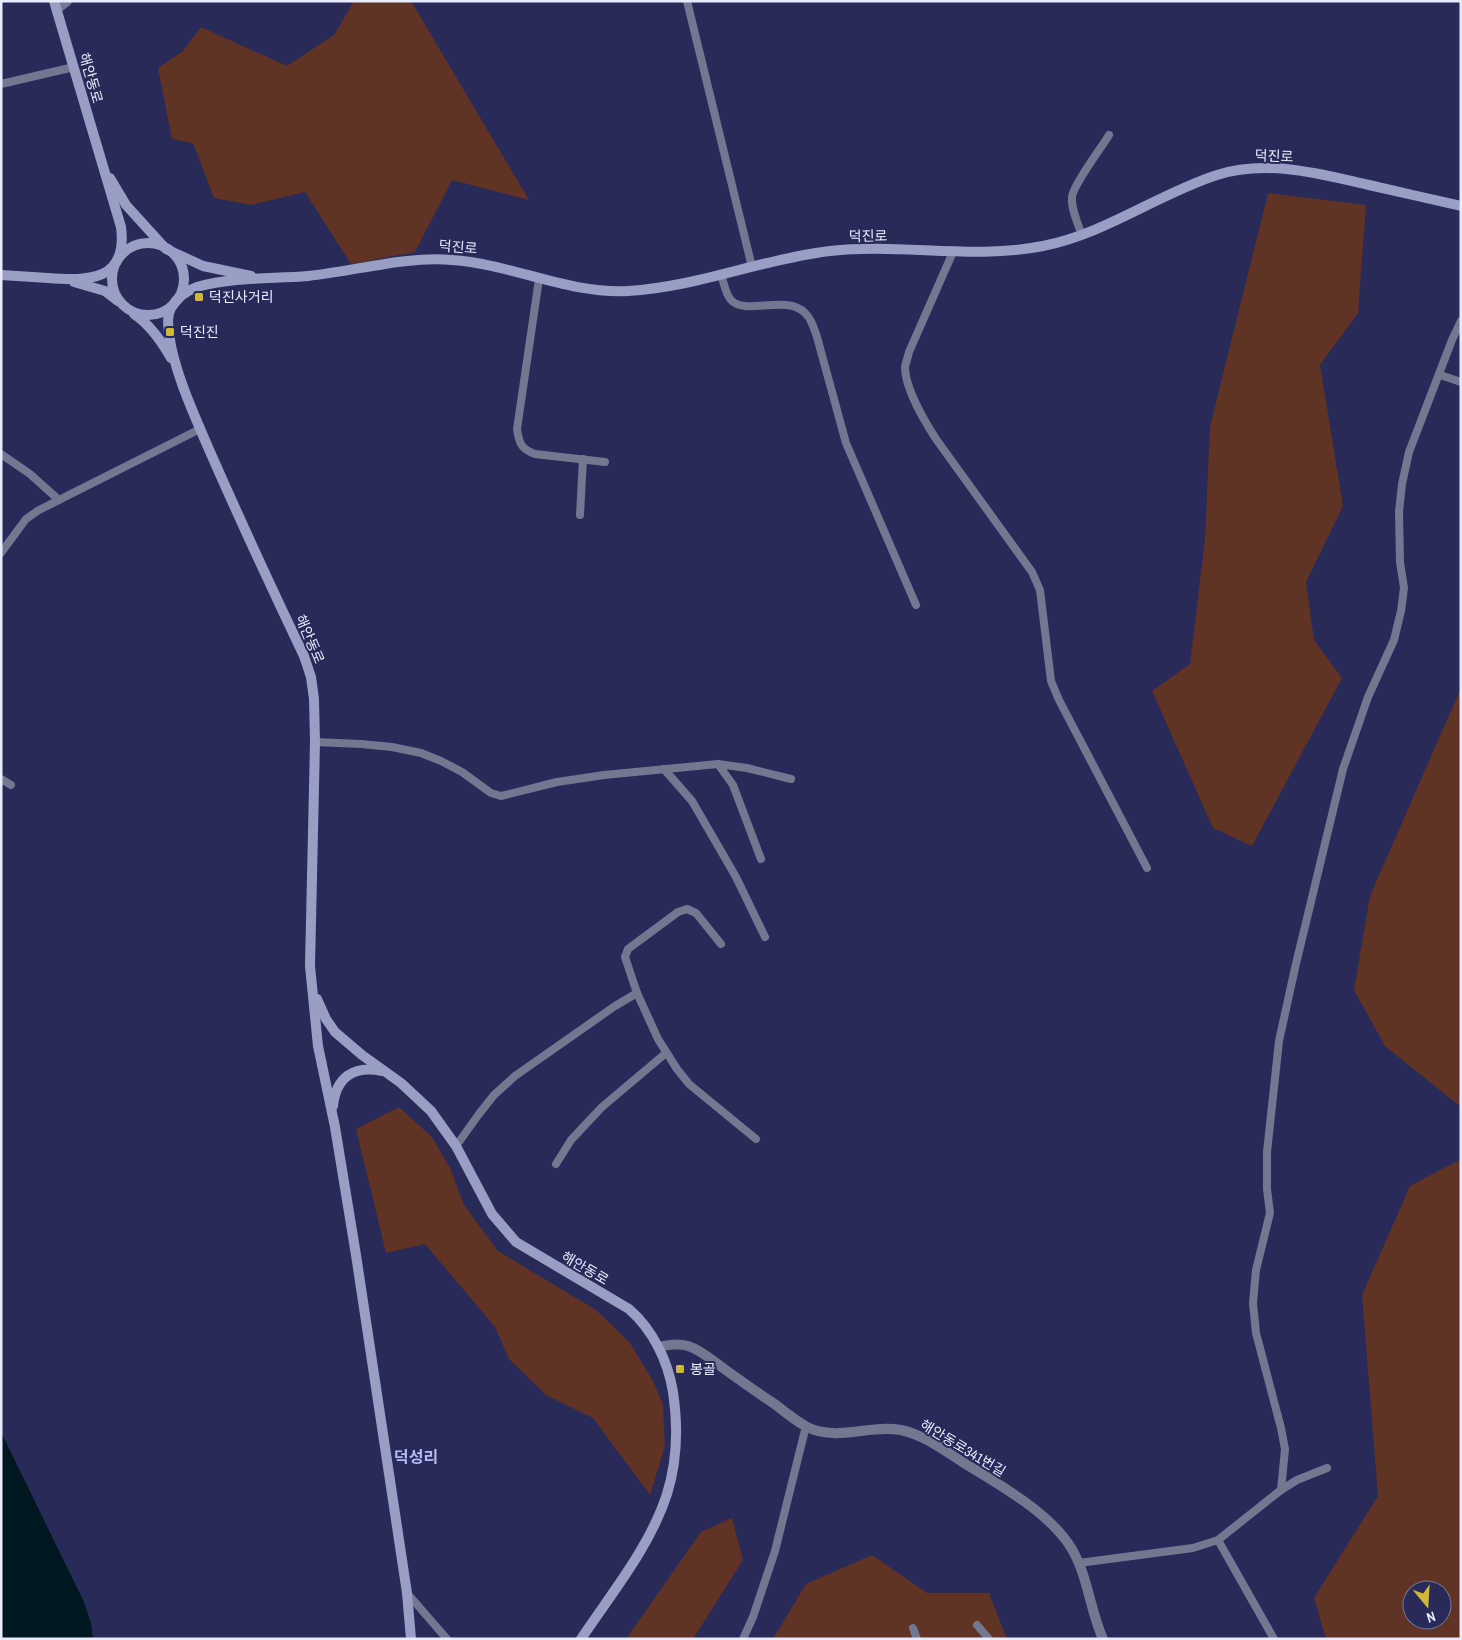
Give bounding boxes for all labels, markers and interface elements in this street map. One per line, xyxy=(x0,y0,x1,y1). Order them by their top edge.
street label: 해안동로 xyxy=(75,51,107,105)
street label: 덕진로 xyxy=(1254,146,1294,166)
street label: 덕진로 xyxy=(849,227,888,245)
street label: 덕진로 xyxy=(438,236,478,258)
place label: 덕진사거리 xyxy=(209,288,273,306)
marker: 덕진사거리 xyxy=(193,291,205,303)
place label: 덕진진 xyxy=(180,323,219,341)
marker: 덕진진 xyxy=(164,326,176,338)
street label: 해안동로 xyxy=(292,612,328,666)
street label: 해안동로 xyxy=(558,1247,612,1289)
place label: 봉골 xyxy=(690,1360,716,1378)
marker: 봉골 xyxy=(674,1363,686,1375)
street label: 해안동로341번길 xyxy=(917,1415,1009,1481)
district label: 덕성리 xyxy=(394,1446,438,1468)
north arrow xyxy=(1402,1580,1452,1630)
text: N xyxy=(1424,1608,1438,1627)

